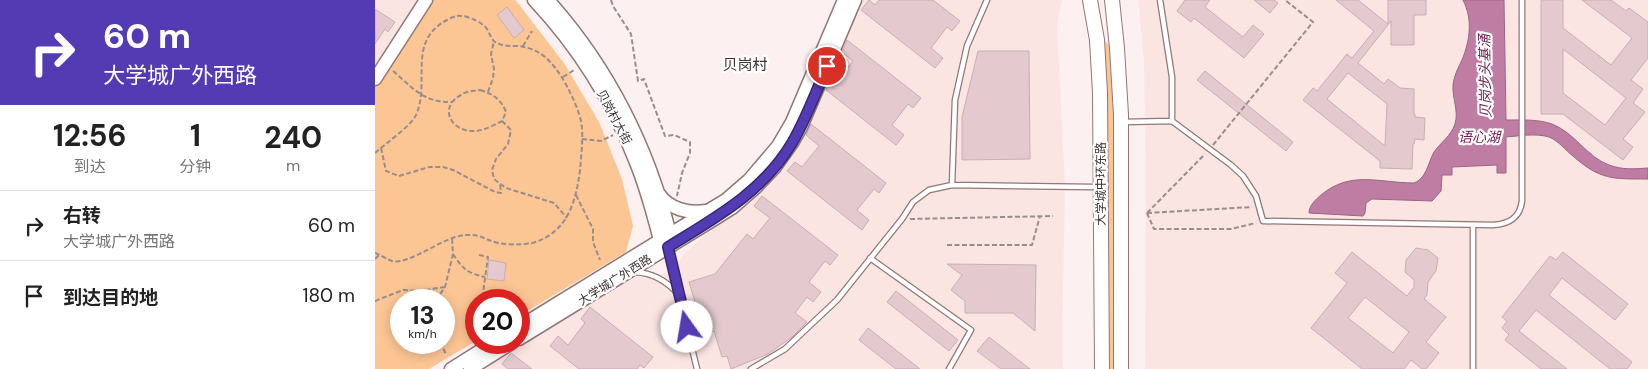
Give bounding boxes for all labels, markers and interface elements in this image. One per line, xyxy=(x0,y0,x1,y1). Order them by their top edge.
text: 60 m xyxy=(103,13,191,59)
icon: right xyxy=(20,20,85,85)
water label: 贝岗步头基涌 xyxy=(1475,32,1495,118)
pin xyxy=(806,45,848,87)
icon: arrive xyxy=(813,52,841,80)
district label: 贝岗村 xyxy=(722,55,768,75)
text: 大学城广外西路 xyxy=(103,61,257,90)
street label: 贝岗村大街 xyxy=(593,87,635,147)
text: 12:56 xyxy=(53,116,126,155)
text: 1 xyxy=(190,116,201,155)
text: 240 xyxy=(264,118,322,157)
water label: 语心湖 xyxy=(1458,128,1502,146)
street label: 大学城中环东路 xyxy=(1093,142,1109,226)
text: m xyxy=(286,155,300,176)
text: 到达 xyxy=(74,156,106,177)
text: 分钟 xyxy=(179,156,211,177)
text: 右转 xyxy=(63,203,101,228)
icon: right xyxy=(20,212,48,240)
text: 60 m xyxy=(308,213,355,238)
text: 大学城广外西路 xyxy=(63,231,175,252)
street label: 大学城广外西路 xyxy=(575,251,655,309)
icon: arrive xyxy=(20,282,48,310)
text: 180 m xyxy=(303,283,355,308)
text: 到达目的地 xyxy=(63,285,158,310)
speed limit sign: 20 xyxy=(465,289,530,354)
text: 13 xyxy=(410,299,435,332)
position arrow xyxy=(660,300,712,352)
text: km/h xyxy=(408,326,437,342)

